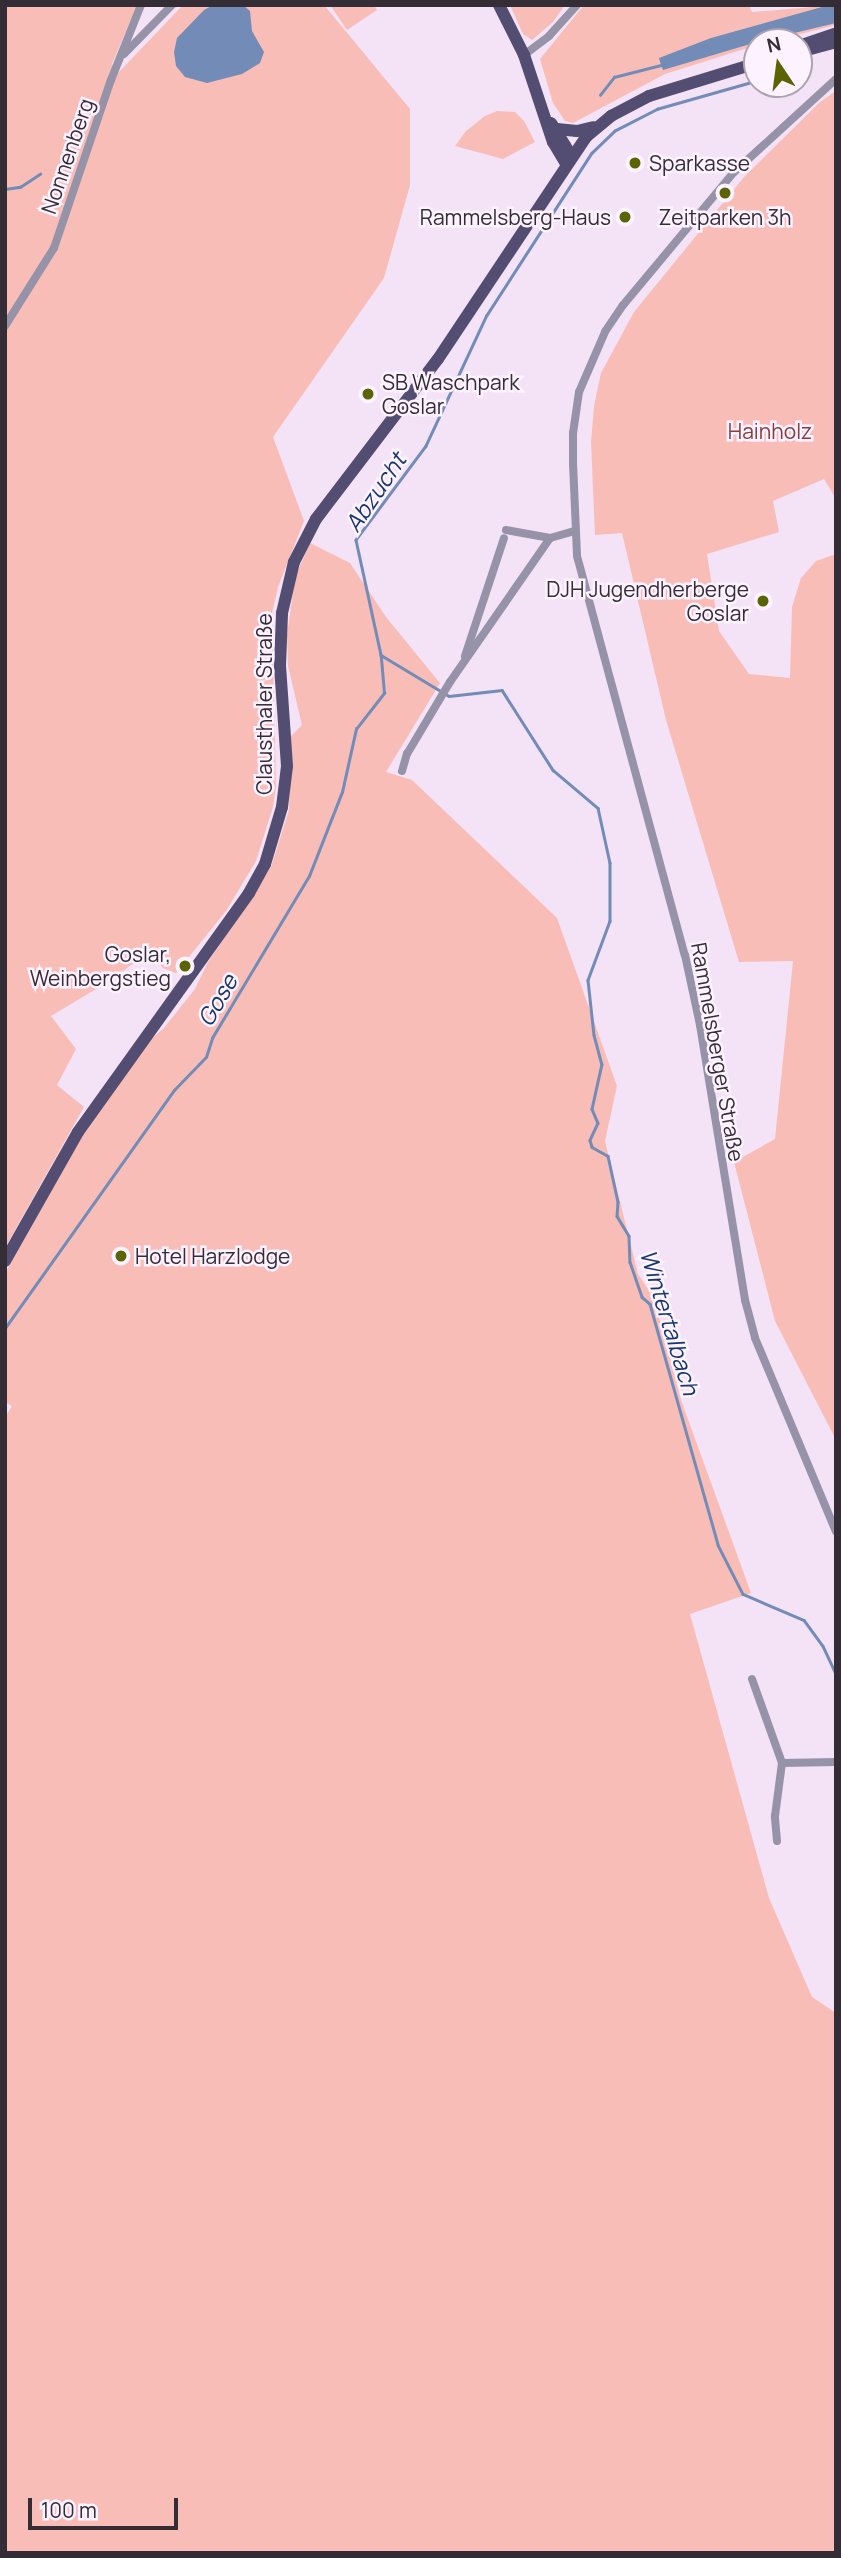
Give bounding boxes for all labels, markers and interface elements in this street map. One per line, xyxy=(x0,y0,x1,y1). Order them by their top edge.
north arrow xyxy=(743,28,813,98)
text: N xyxy=(764,30,783,59)
street label: Nonnenberg xyxy=(35,95,99,217)
place label: Sparkasse xyxy=(649,150,750,176)
marker: Sparkasse xyxy=(627,155,643,171)
marker: Zeitparken 3h xyxy=(717,185,733,201)
place label: Rammelsberg-Haus xyxy=(420,204,611,230)
place label: Zeitparken 3h xyxy=(658,204,792,230)
marker: Rammelsberg-Haus xyxy=(617,209,633,225)
place label: SB Waschpark Goslar xyxy=(382,369,520,419)
marker: SB Waschpark Goslar xyxy=(360,386,376,402)
park label: Hainholz xyxy=(728,418,812,444)
water label: Abzucht xyxy=(339,447,411,537)
place label: DJH Jugendherberge Goslar xyxy=(546,576,749,626)
marker: DJH Jugendherberge Goslar xyxy=(755,593,771,609)
street label: Clausthaler Straße xyxy=(251,613,277,795)
street label: Rammelsberger Straße xyxy=(686,940,750,1164)
place label: Goslar, Weinbergstieg xyxy=(30,941,171,991)
marker: Goslar, Weinbergstieg xyxy=(177,958,193,974)
water label: Gose xyxy=(191,969,243,1031)
place label: Hotel Harzlodge xyxy=(135,1243,290,1269)
water label: Wintertalbach xyxy=(635,1246,705,1398)
marker: Hotel Harzlodge xyxy=(113,1248,129,1264)
scale bar xyxy=(32,2484,182,2528)
text: 100 m xyxy=(41,2496,97,2524)

